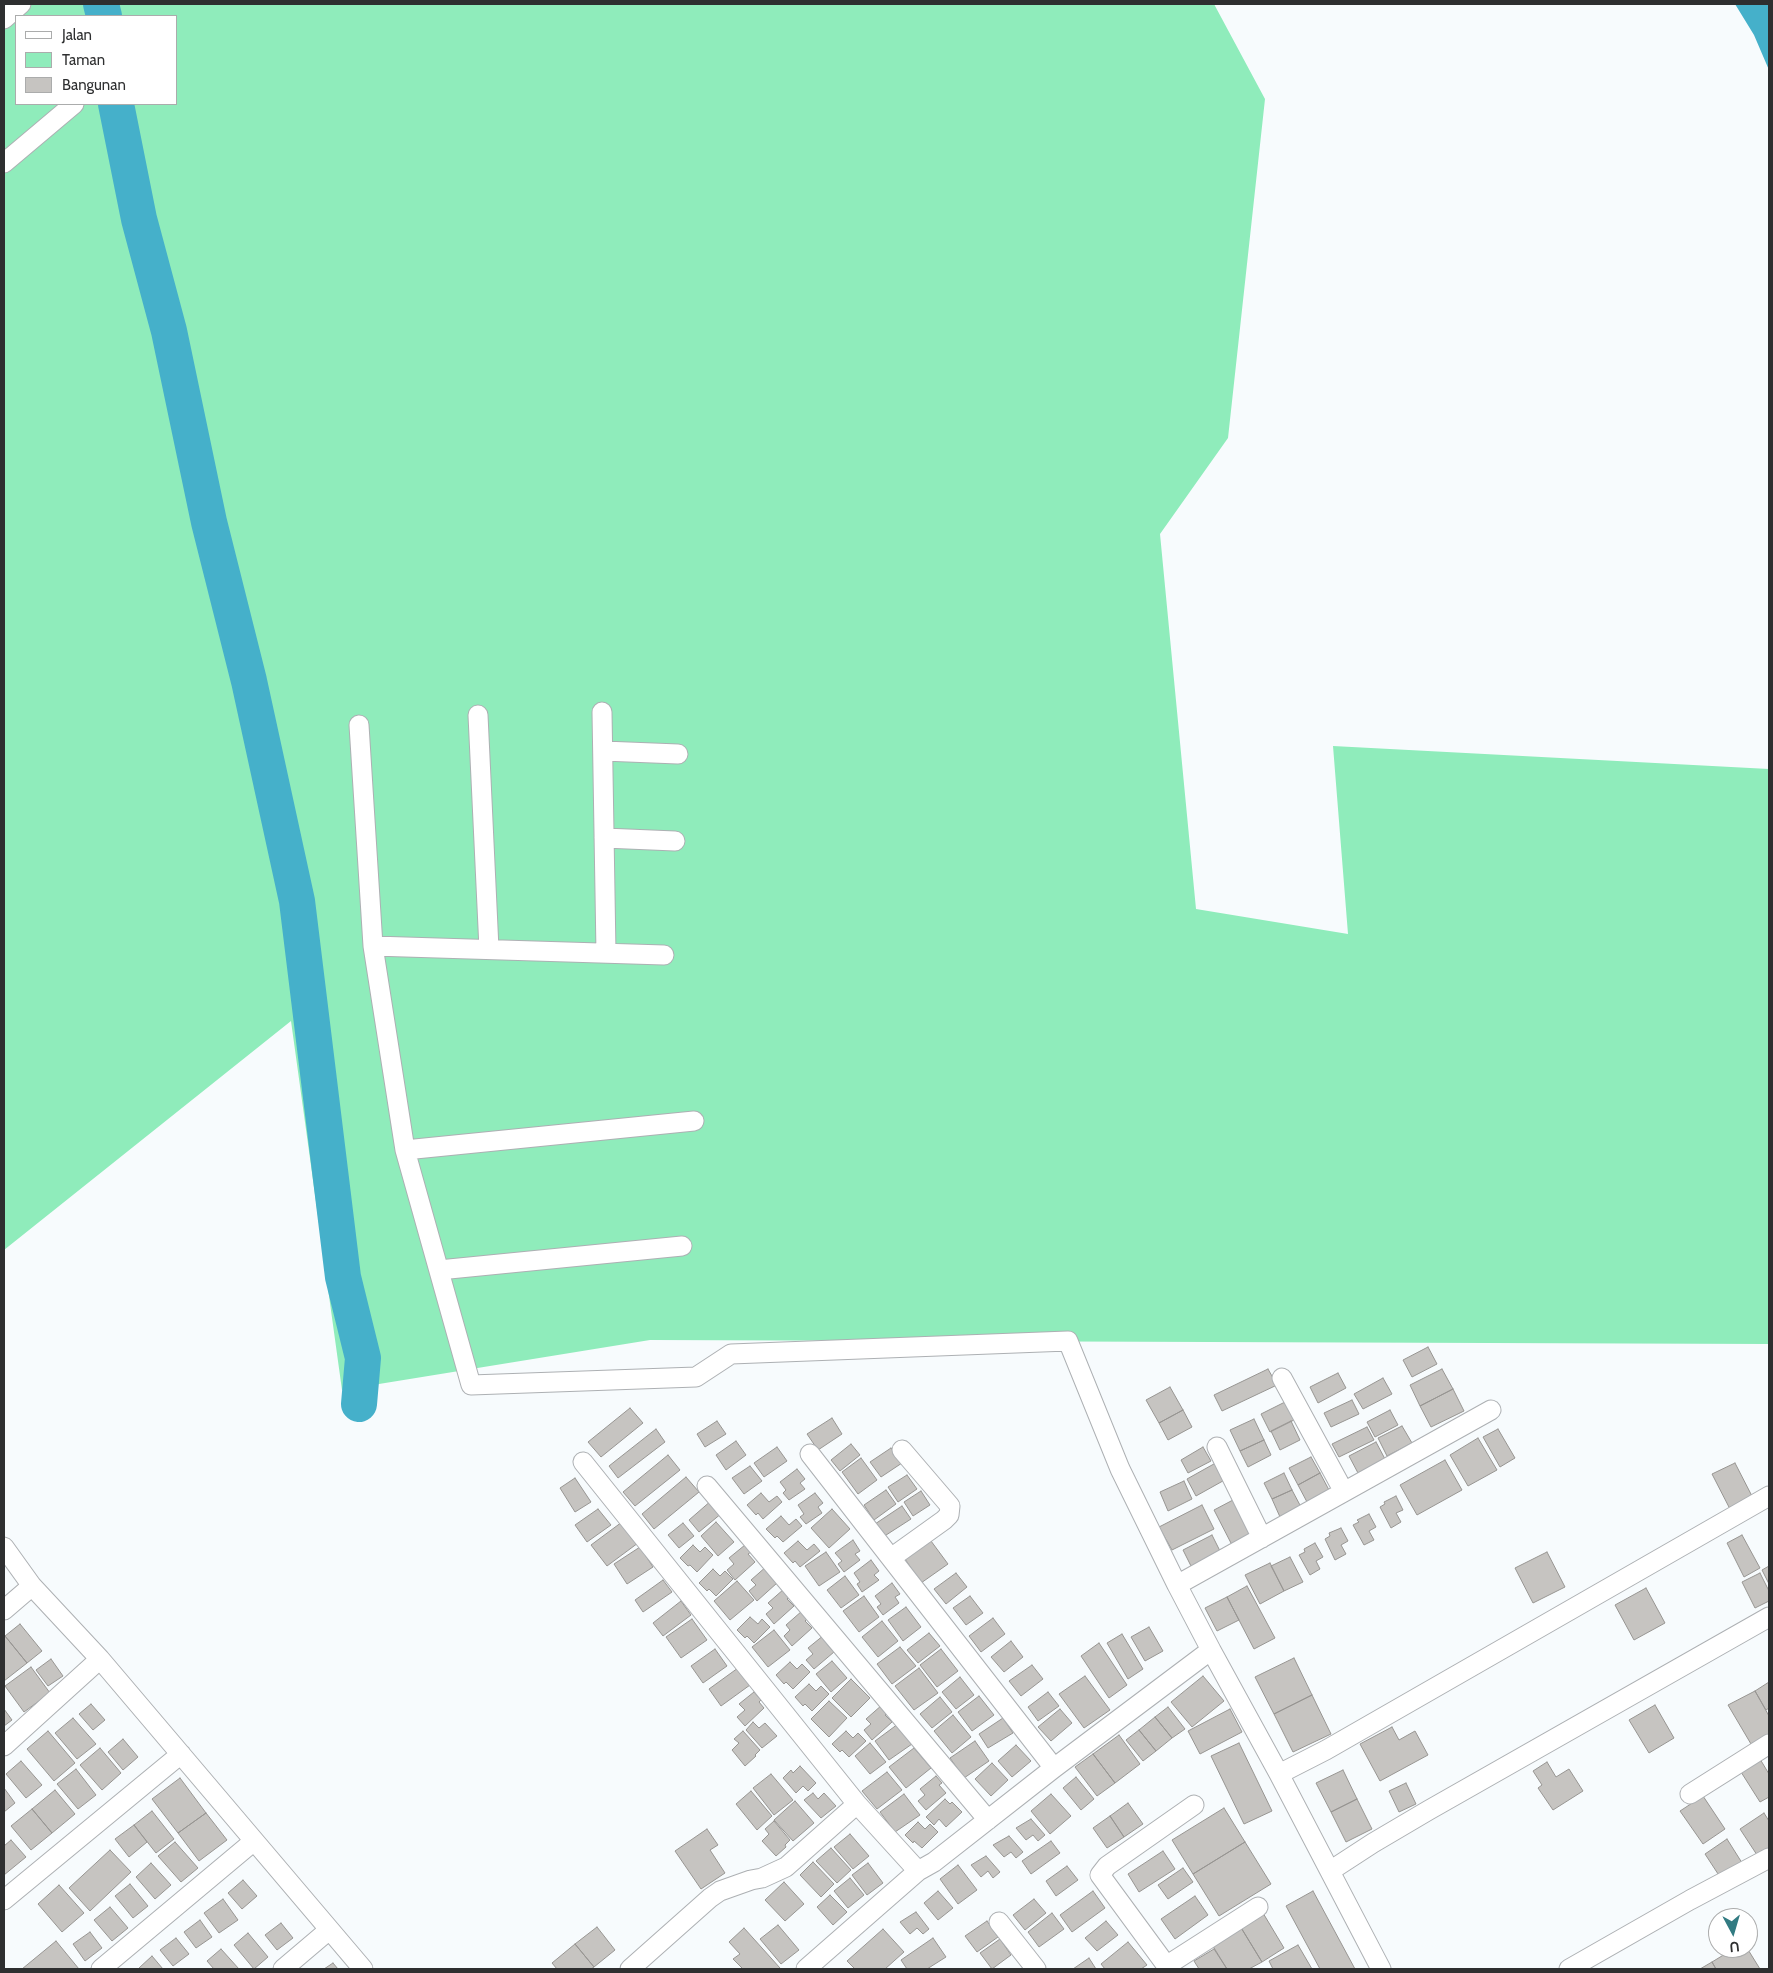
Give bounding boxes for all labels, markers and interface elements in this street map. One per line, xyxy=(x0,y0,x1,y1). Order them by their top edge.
legend xyxy=(15,15,178,105)
text: Jalan xyxy=(62,26,92,44)
text: Taman xyxy=(62,51,105,69)
text: Bangunan xyxy=(62,76,126,94)
north arrow xyxy=(1708,1908,1758,1958)
text: U xyxy=(1729,1937,1740,1956)

